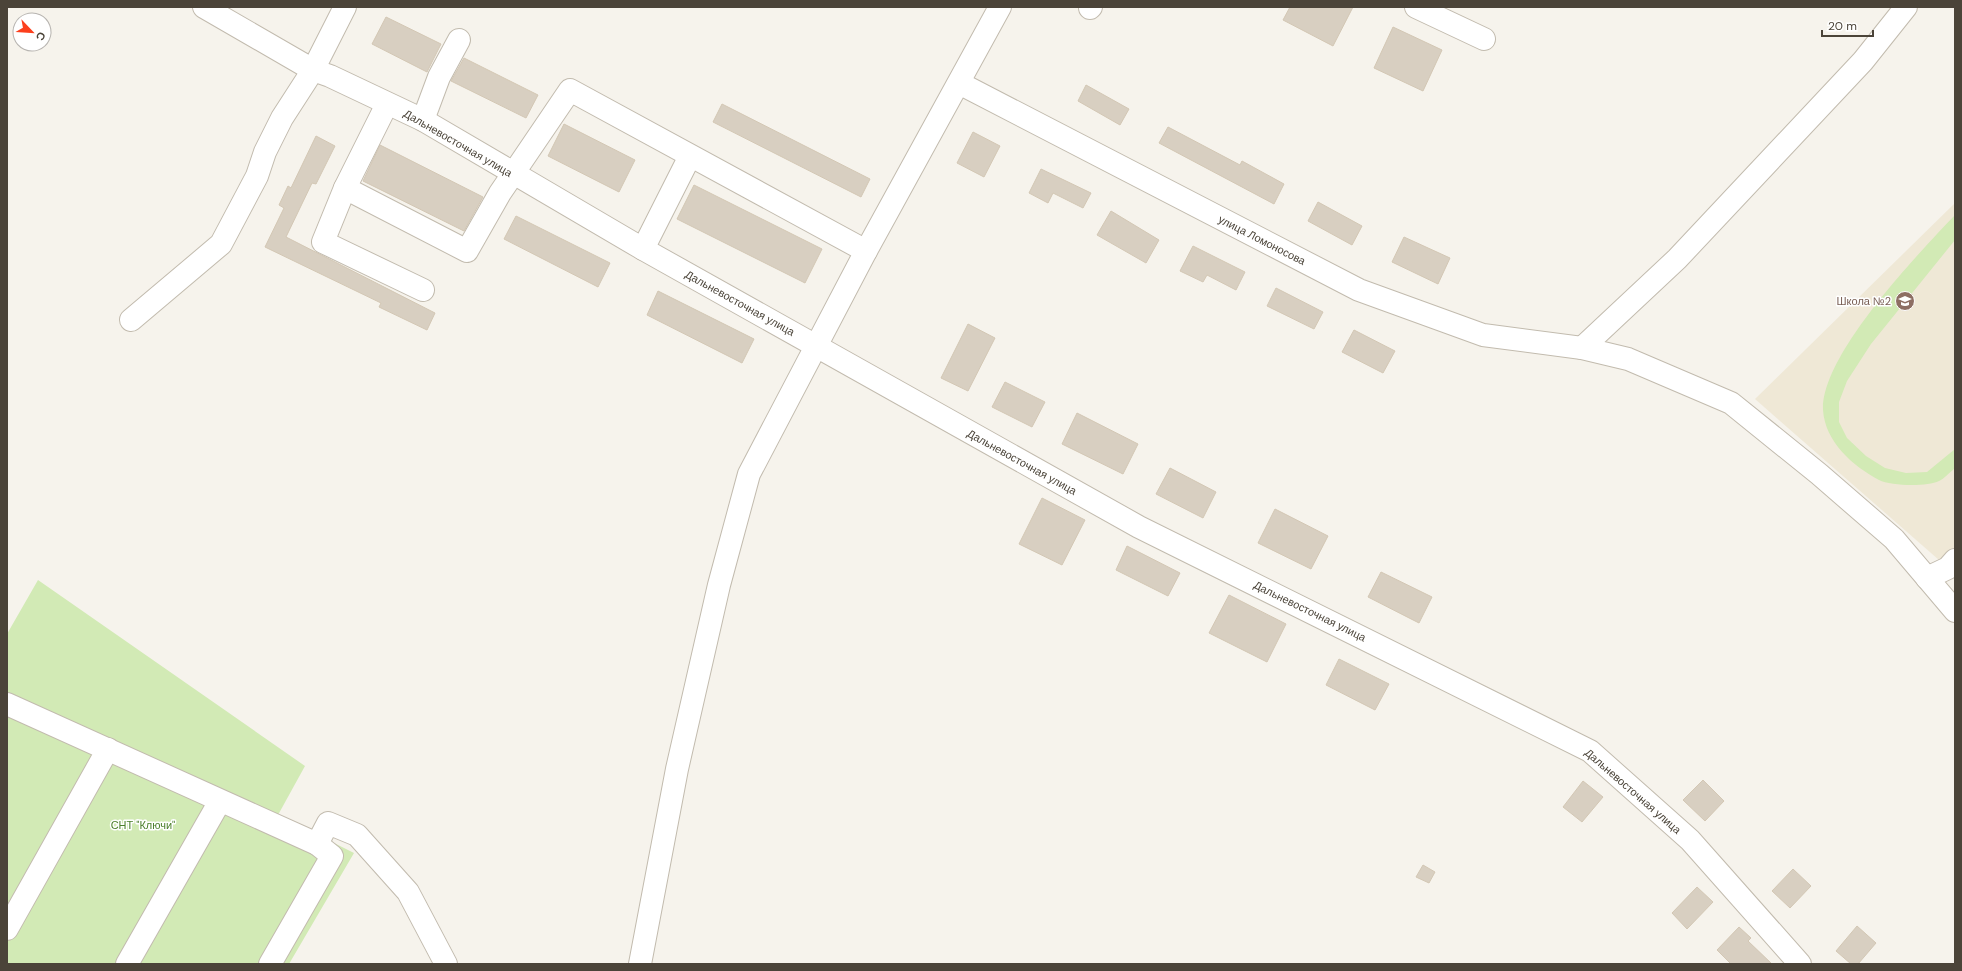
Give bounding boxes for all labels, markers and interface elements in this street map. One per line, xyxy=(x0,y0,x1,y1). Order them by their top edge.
north arrow xyxy=(12,12,52,52)
scale bar xyxy=(1822,12,1873,38)
text: 20 m xyxy=(1828,18,1857,34)
text: С xyxy=(33,30,49,43)
street label: Дальневосточная улица xyxy=(401,106,516,180)
street label: улица Ломоносова xyxy=(1216,212,1309,268)
street label: Дальневосточная улица xyxy=(683,267,798,339)
school or university icon: Школа №2 xyxy=(1894,290,1916,312)
place label: Школа №2 xyxy=(1837,294,1891,308)
street label: Дальневосточная улица xyxy=(965,426,1080,498)
street label: Дальневосточная улица xyxy=(1252,578,1369,645)
street label: Дальневосточная улица xyxy=(1582,745,1685,837)
park label: СНТ "Ключи" xyxy=(111,818,175,832)

